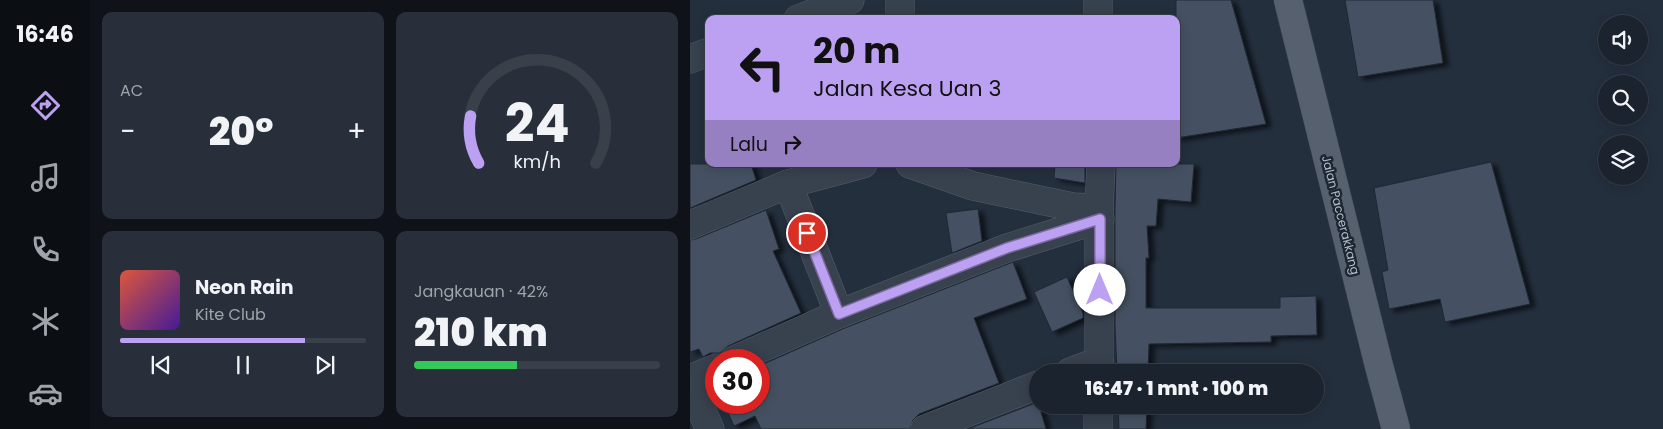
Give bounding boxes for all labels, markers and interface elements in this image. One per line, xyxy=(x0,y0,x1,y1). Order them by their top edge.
map controls xyxy=(1598,15,1648,185)
button: sound xyxy=(1598,15,1648,65)
text: 16:46 xyxy=(16,19,74,50)
text: 20 m xyxy=(813,26,900,75)
icon: left xyxy=(730,35,795,100)
text: Jalan Kesa Uan 3 xyxy=(813,73,1001,104)
button: search xyxy=(1598,75,1648,125)
text: AC xyxy=(120,79,143,102)
text: 24 xyxy=(505,87,569,160)
icon: directions xyxy=(28,88,63,123)
text: 20° xyxy=(209,105,274,158)
text: − xyxy=(120,112,135,151)
text: + xyxy=(347,112,366,151)
icon: right xyxy=(778,130,806,158)
text: Lalu xyxy=(730,131,768,158)
button: layers xyxy=(1598,135,1648,185)
text: km/h xyxy=(513,149,561,174)
street label: Jalan Paccerakkang xyxy=(1318,154,1364,276)
icon: music xyxy=(28,160,63,195)
pin xyxy=(786,212,828,254)
icon: arrive xyxy=(793,219,821,247)
icon: phone xyxy=(28,232,63,267)
position arrow xyxy=(1073,263,1125,315)
text: Neon Rain xyxy=(195,274,294,301)
text: Jangkauan · 42% xyxy=(414,280,548,303)
text: Kite Club xyxy=(195,303,266,326)
icon: climate xyxy=(28,304,63,339)
text: 210 km xyxy=(414,306,548,359)
speed limit sign: 30 xyxy=(705,349,770,414)
icon: previous xyxy=(147,351,175,379)
icon: pause xyxy=(229,351,257,379)
icon: next xyxy=(311,351,339,379)
text: 16:47 · 1 mnt · 100 m xyxy=(1085,375,1268,402)
icon: car xyxy=(28,376,63,411)

